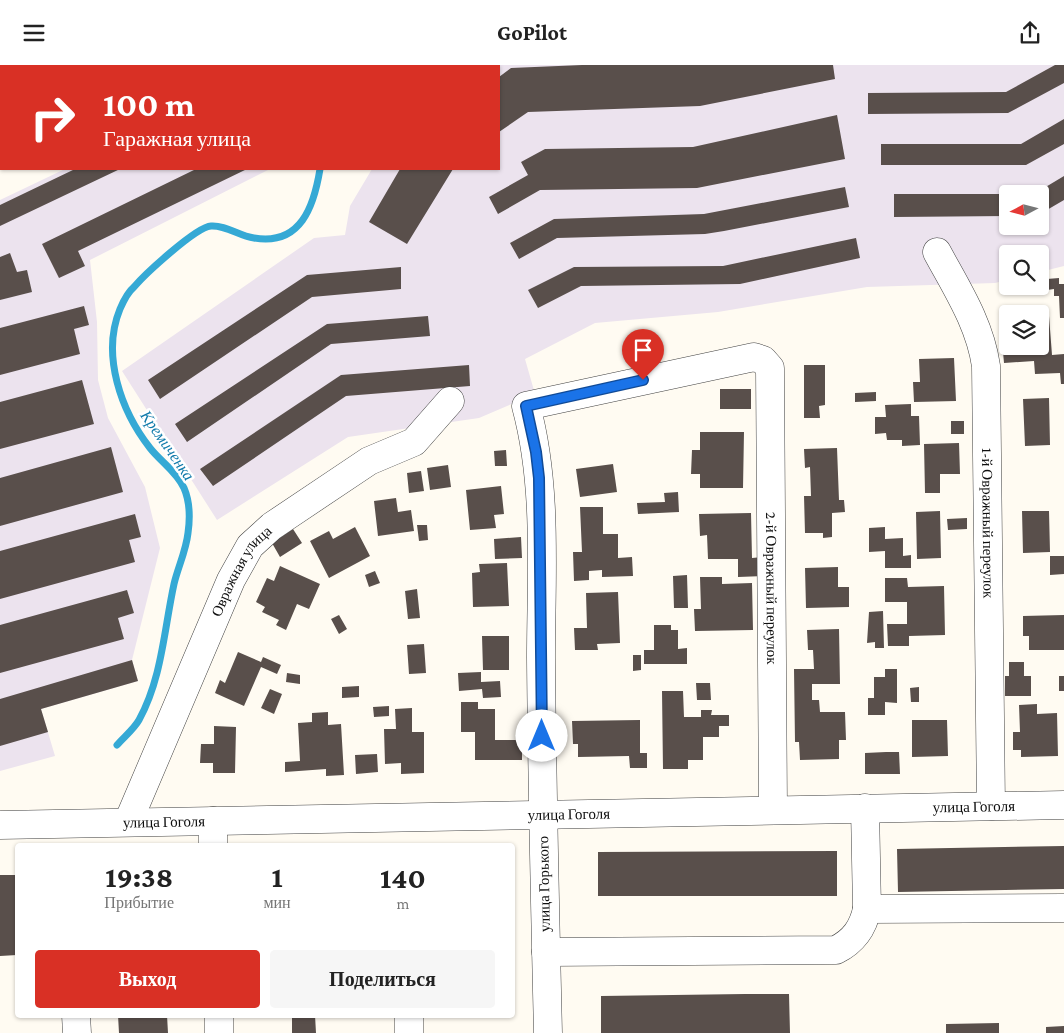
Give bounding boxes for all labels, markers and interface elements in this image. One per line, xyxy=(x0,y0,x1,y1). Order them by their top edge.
icon: menu xyxy=(20,19,48,47)
icon: share xyxy=(1016,19,1044,47)
text: GoPilot xyxy=(497,20,567,45)
icon: right xyxy=(20,85,85,150)
text: 100 m xyxy=(103,85,195,124)
text: Гаражная улица xyxy=(103,126,251,151)
north arrow xyxy=(999,185,1049,235)
map controls xyxy=(999,185,1049,355)
button: search xyxy=(999,245,1049,295)
button: layers xyxy=(999,305,1049,355)
pin xyxy=(622,329,664,380)
icon: arrive xyxy=(629,336,657,364)
water label: Кремиченка xyxy=(136,406,198,484)
street label: 1-й Овражный переулок xyxy=(979,448,997,599)
street label: 2-й Овражный переулок xyxy=(763,512,780,665)
street label: Овражная улица xyxy=(208,522,275,619)
position arrow xyxy=(515,709,567,761)
street label: улица Гоголя xyxy=(933,798,1015,815)
street label: улица Гоголя xyxy=(528,806,610,823)
street label: улица Гоголя xyxy=(123,813,205,831)
street label: улица Горького xyxy=(535,836,553,932)
text: 19:38 xyxy=(105,860,173,893)
text: 1 xyxy=(271,860,283,893)
text: 140 xyxy=(380,861,426,894)
text: Прибытие xyxy=(104,894,174,911)
text: мин xyxy=(263,894,291,911)
text: m xyxy=(396,895,409,912)
button: Выход xyxy=(35,950,260,1008)
button: Поделиться xyxy=(270,950,495,1008)

